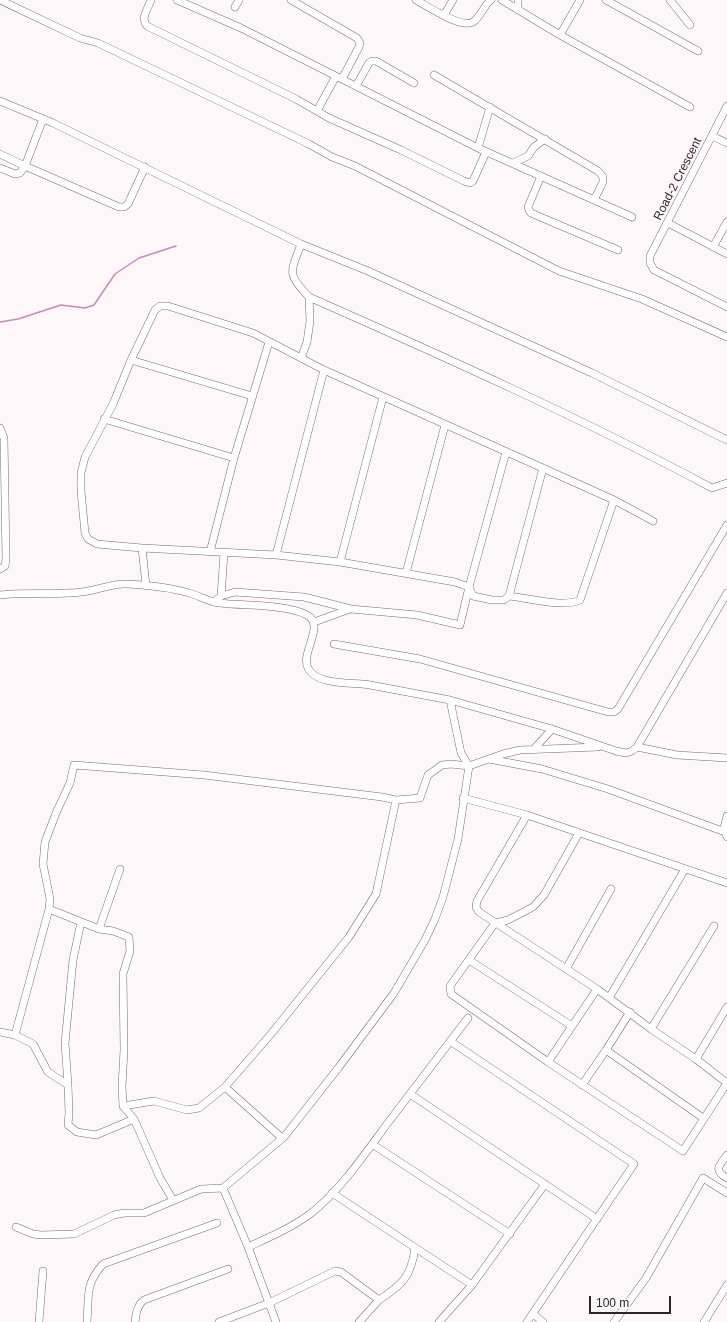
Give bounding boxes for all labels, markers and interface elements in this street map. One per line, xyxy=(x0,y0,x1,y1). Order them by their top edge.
street label: Road-2 Crescent xyxy=(651,135,705,223)
scale bar xyxy=(591,1288,673,1314)
text: 100 m xyxy=(596,1296,629,1310)

